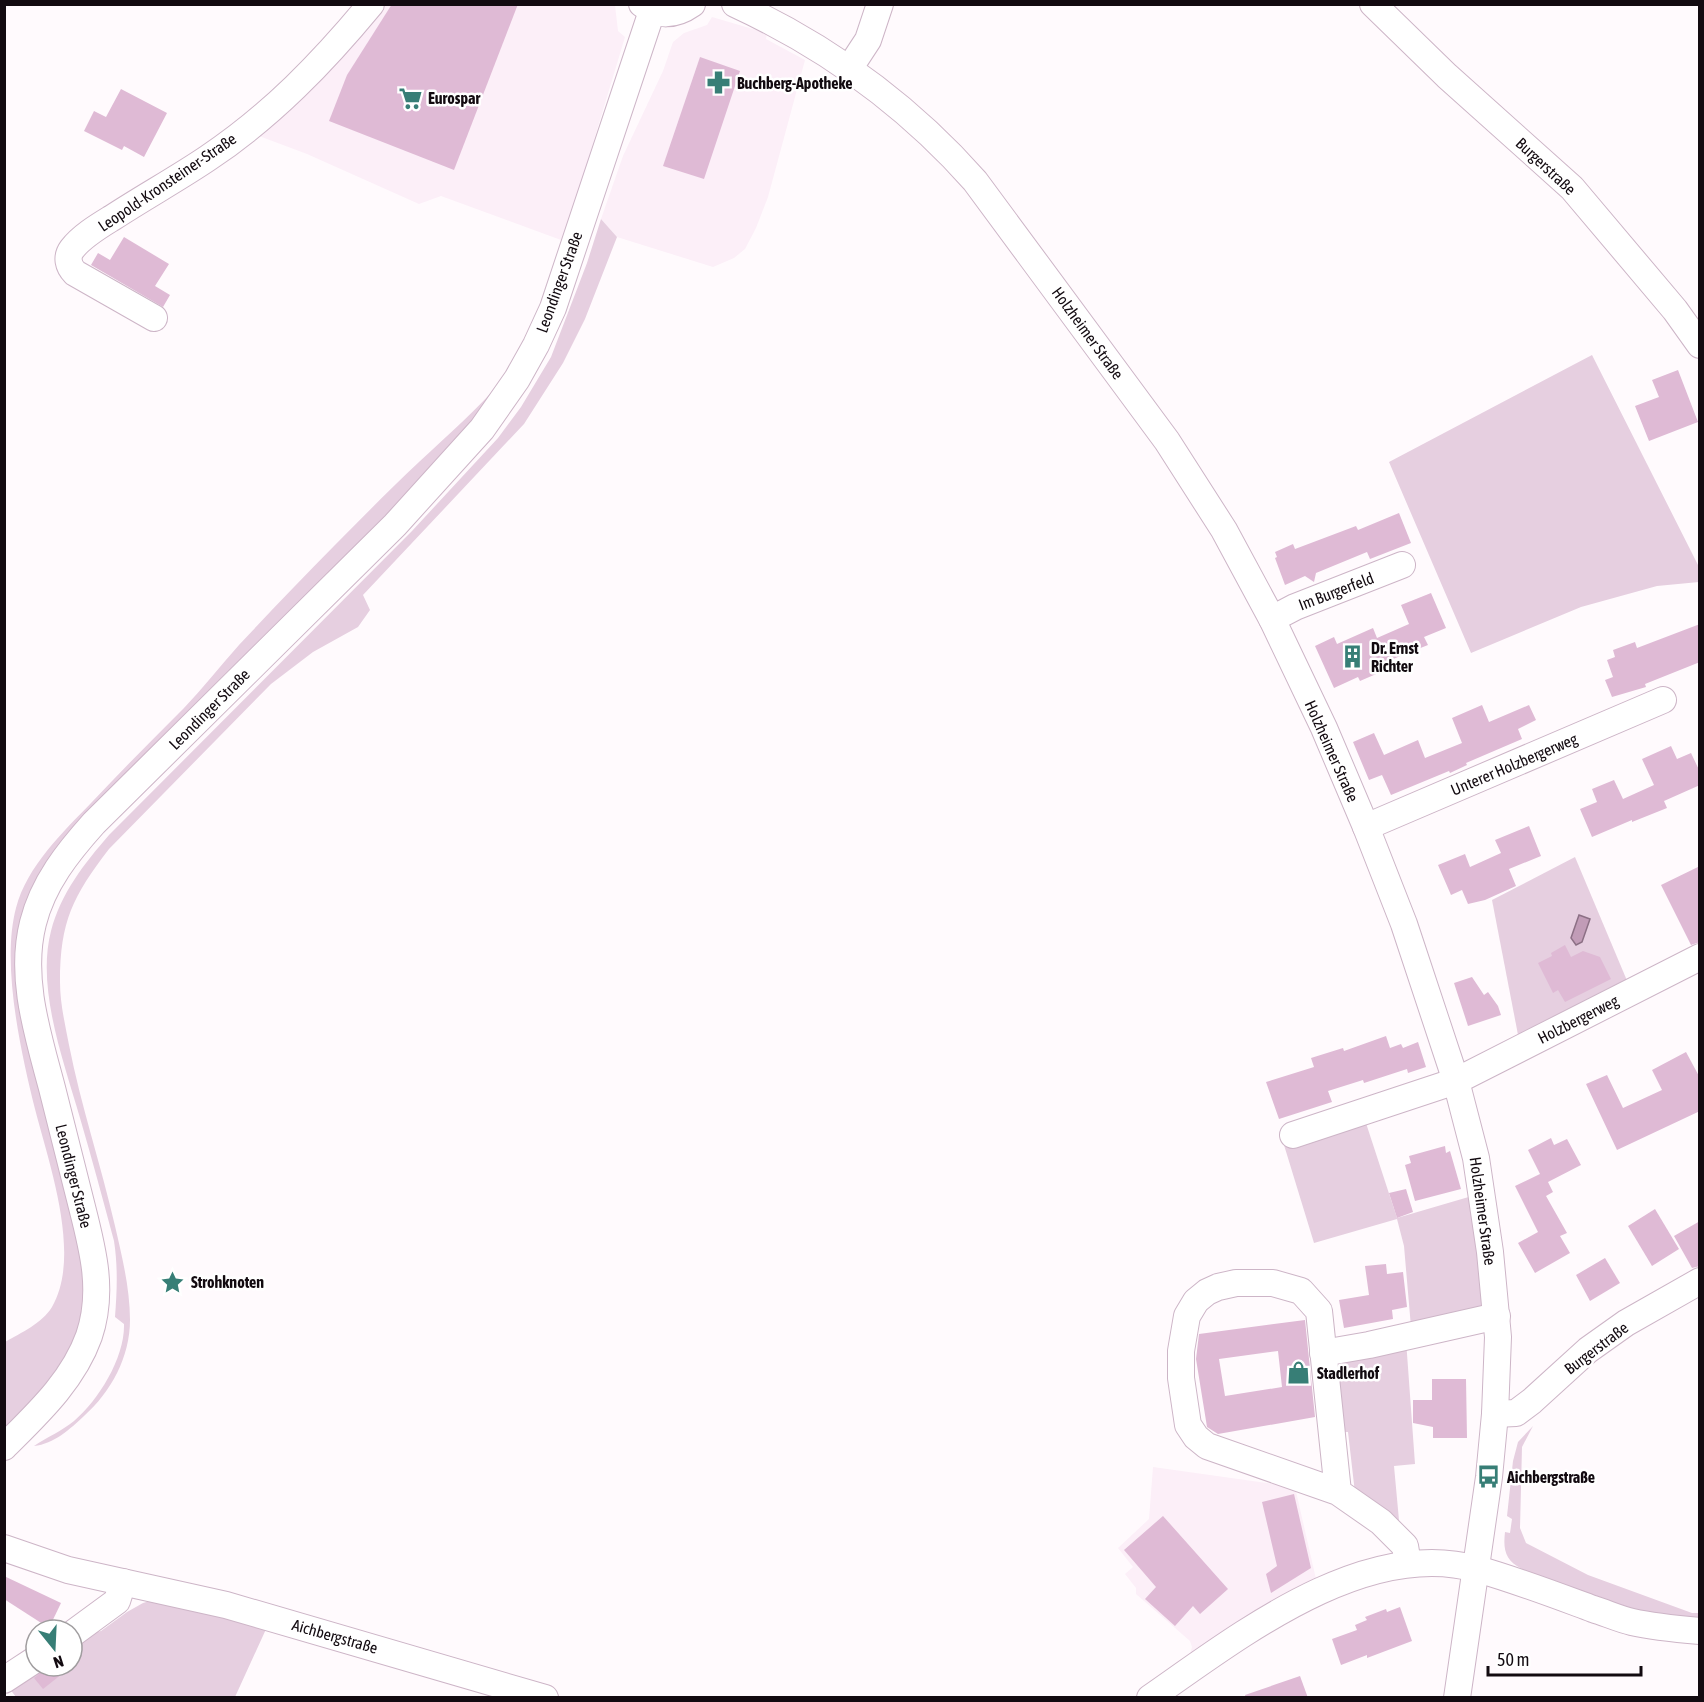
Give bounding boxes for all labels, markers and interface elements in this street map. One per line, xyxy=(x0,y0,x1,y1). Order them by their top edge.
pharmacy icon: Buchberg-Apotheke xyxy=(706,70,732,96)
place label: Buchberg-Apotheke xyxy=(737,74,853,92)
supermarket icon: Eurospar xyxy=(397,85,423,111)
place label: Eurospar xyxy=(428,89,480,107)
street label: Leopold-Kronsteiner-Straße xyxy=(95,129,240,236)
street label: Burgerstraße xyxy=(1512,134,1580,199)
street label: Leondinger Straße xyxy=(532,229,587,335)
street label: Holzheimer Straße xyxy=(1049,284,1127,382)
street label: Im Burgerfeld xyxy=(1296,568,1376,615)
place label: Dr. Ernst Richter xyxy=(1371,639,1419,675)
building icon: Dr. Ernst Richter xyxy=(1340,644,1366,670)
street label: Leondinger Straße xyxy=(165,665,254,754)
street label: Holzheimer Straße xyxy=(1302,697,1362,805)
street label: Unterer Holzbergerweg xyxy=(1448,729,1581,800)
street label: Holzbergerweg xyxy=(1535,991,1622,1048)
street label: Leondinger Straße xyxy=(51,1122,96,1230)
street label: Holzheimer Straße xyxy=(1466,1156,1500,1266)
place icon: Strohknoten xyxy=(160,1269,186,1295)
place label: Strohknoten xyxy=(191,1273,264,1291)
street label: Burgerstraße xyxy=(1561,1318,1632,1379)
shop icon: Stadlerhof xyxy=(1286,1360,1312,1386)
place label: Stadlerhof xyxy=(1317,1364,1380,1382)
bus stop icon: Aichbergstraße xyxy=(1476,1464,1502,1490)
place label: Aichbergstraße xyxy=(1506,1468,1595,1486)
street label: Aichbergstraße xyxy=(290,1615,380,1658)
north arrow xyxy=(24,1618,84,1678)
scale bar xyxy=(1488,1639,1641,1677)
text: 50 m xyxy=(1497,1649,1529,1670)
text: N xyxy=(51,1652,66,1672)

